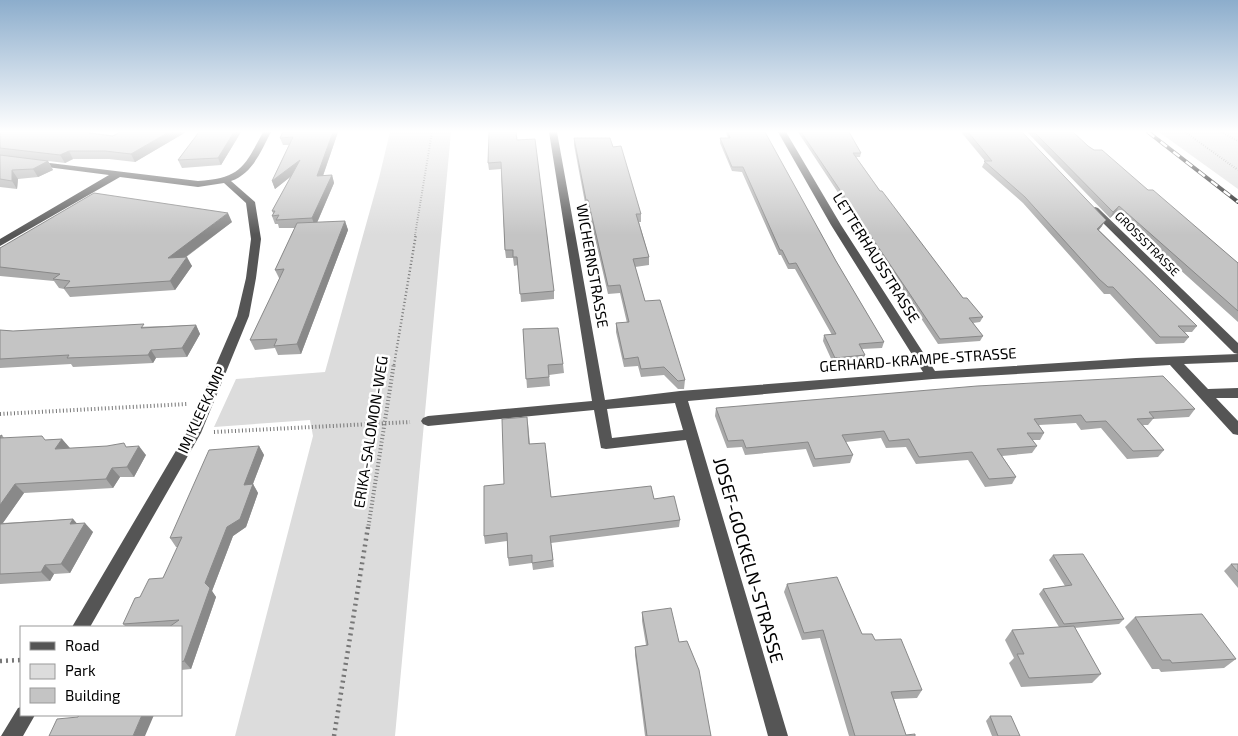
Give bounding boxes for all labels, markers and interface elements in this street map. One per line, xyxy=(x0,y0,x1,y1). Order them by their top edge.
street label: LETTERHAUSSTRASSE xyxy=(830,189,924,326)
street label: WICHERNSTRASSE xyxy=(573,202,613,329)
street label: GROSSSTRASSE xyxy=(1113,208,1183,279)
street label: GERHARD-KRAMPE-STRASSE xyxy=(819,343,1017,375)
street label: ERIKA-SALOMON-WEG xyxy=(349,354,391,509)
street label: IM KLEEKAMP xyxy=(173,363,229,456)
street label: JOSEF-GOCKELN-STRASSE xyxy=(709,454,789,665)
legend xyxy=(20,626,182,716)
text: Road xyxy=(65,636,100,654)
text: Park xyxy=(65,661,96,679)
text: Building xyxy=(65,686,121,704)

